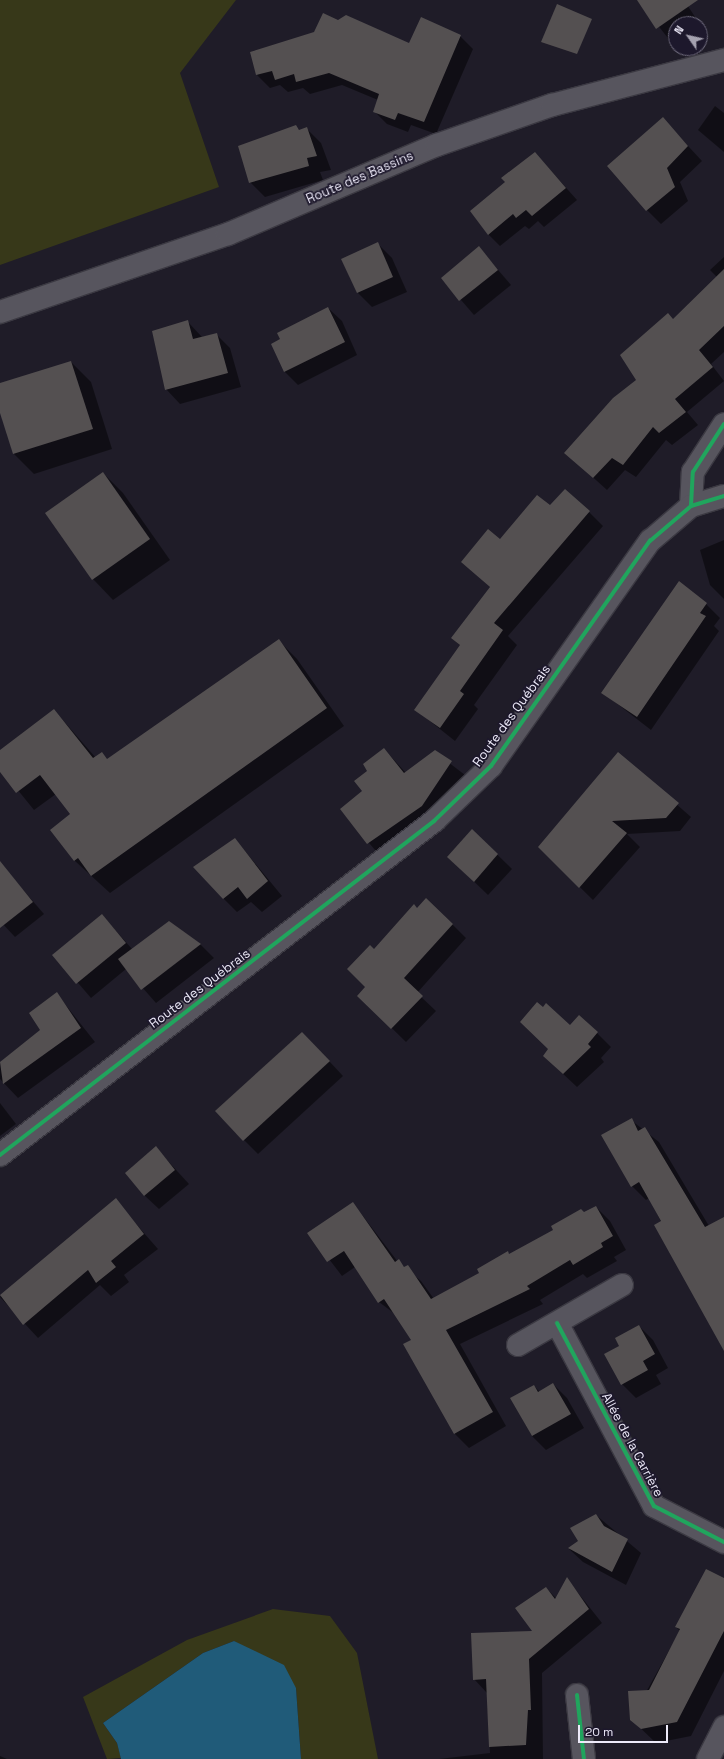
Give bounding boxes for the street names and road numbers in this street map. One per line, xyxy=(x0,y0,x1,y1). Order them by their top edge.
street label: Route des Bassins xyxy=(304,148,416,208)
street label: Route des Québrais xyxy=(470,662,554,770)
street label: Route des Québrais xyxy=(147,946,253,1032)
street label: Allée de la Carrière xyxy=(598,1390,666,1500)

